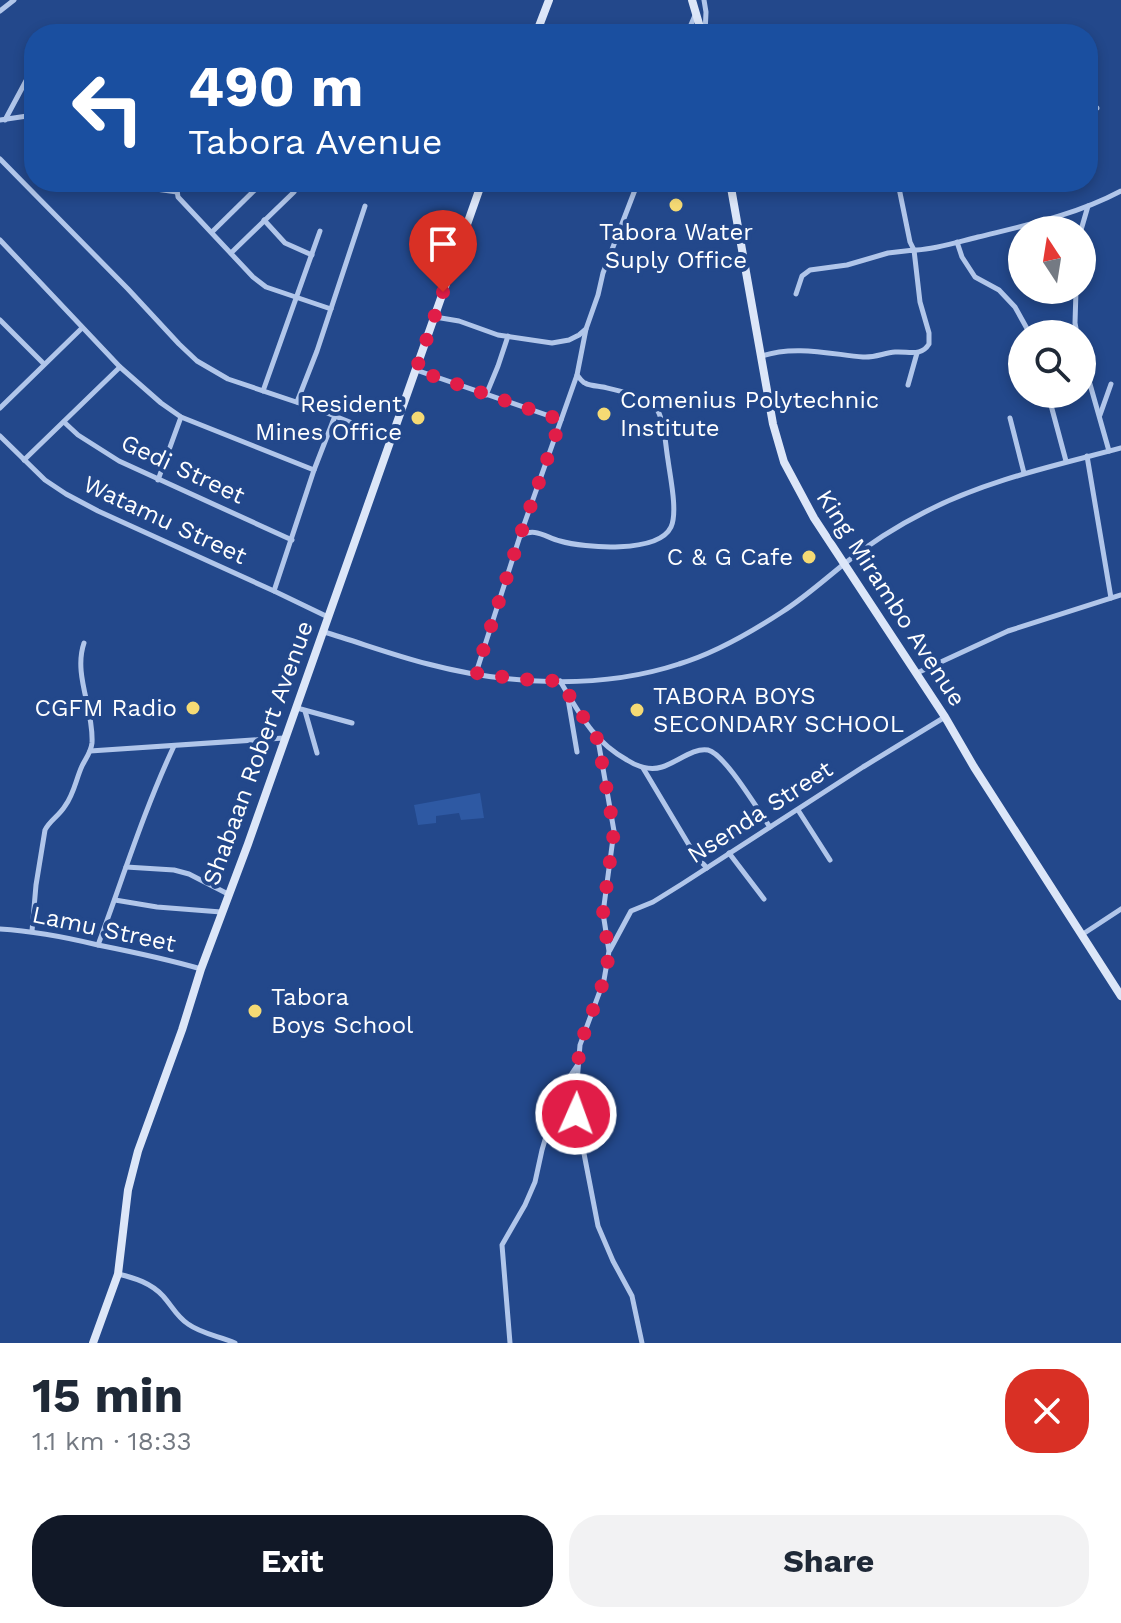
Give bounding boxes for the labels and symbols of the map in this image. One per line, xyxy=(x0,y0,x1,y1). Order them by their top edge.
marker: Tabora Water Suply Office xyxy=(667,196,685,214)
pin xyxy=(409,210,477,292)
north arrow xyxy=(1008,216,1096,304)
place label: Tabora Water Suply Office xyxy=(599,218,753,274)
place label: Comenius Polytechnic Institute xyxy=(620,386,879,442)
place label: Resident Mines Office xyxy=(255,390,402,446)
marker: Comenius Polytechnic Institute xyxy=(595,405,613,423)
marker: Resident Mines Office xyxy=(409,409,427,427)
street label: Gedi Street xyxy=(117,428,249,510)
street label: Watamu Street xyxy=(79,470,251,570)
street label: King Mirambo Avenue xyxy=(811,485,971,711)
place label: C & G Cafe xyxy=(667,543,793,571)
marker: C & G Cafe xyxy=(800,548,818,566)
street label: Shabaan Robert Avenue xyxy=(197,617,319,889)
place label: TABORA BOYS SECONDARY SCHOOL xyxy=(653,682,904,738)
place label: CGFM Radio xyxy=(34,694,177,722)
marker: CGFM Radio xyxy=(184,699,202,717)
marker: TABORA BOYS SECONDARY SCHOOL xyxy=(628,701,646,719)
street label: Nsenda Street xyxy=(682,755,838,869)
street label: Lamu Street xyxy=(30,900,178,958)
place label: Tabora Boys School xyxy=(271,983,414,1039)
marker: Tabora Boys School xyxy=(246,1002,264,1020)
position arrow xyxy=(534,1072,618,1156)

